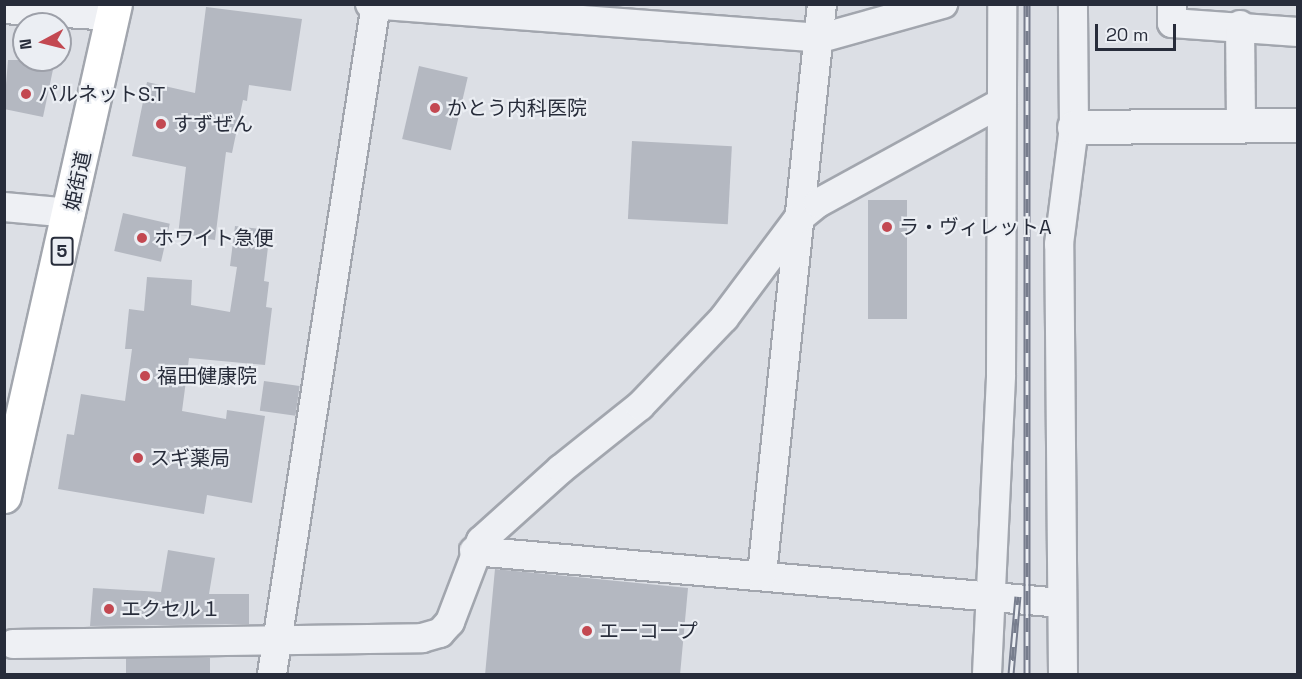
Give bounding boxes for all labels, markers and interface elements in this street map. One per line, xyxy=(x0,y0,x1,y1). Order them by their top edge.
north arrow xyxy=(12,12,72,72)
scale bar xyxy=(1098,12,1179,50)
text: 20 m xyxy=(1106,23,1149,46)
text: N xyxy=(15,37,37,51)
place label: パルネットS.T xyxy=(38,82,165,106)
marker: パルネットS.T xyxy=(19,87,33,101)
place label: かとう内科医院 xyxy=(447,96,587,120)
marker: かとう内科医院 xyxy=(428,101,442,115)
place label: すずぜん xyxy=(173,112,253,136)
marker: すずぜん xyxy=(154,117,168,131)
street label: 姫街道 xyxy=(60,149,96,213)
place label: ラ・ヴィレットA xyxy=(899,215,1052,239)
marker: ラ・ヴィレットA xyxy=(880,220,894,234)
place label: ホワイト急便 xyxy=(154,226,274,250)
marker: ホワイト急便 xyxy=(135,231,149,245)
road number: 5 xyxy=(50,236,74,266)
place label: 福田健康院 xyxy=(157,364,257,388)
marker: 福田健康院 xyxy=(138,369,152,383)
place label: スギ薬局 xyxy=(150,446,230,470)
marker: スギ薬局 xyxy=(131,451,145,465)
place label: エクセル１ xyxy=(121,597,221,621)
marker: エクセル１ xyxy=(102,602,116,616)
place label: エーコープ xyxy=(599,619,699,643)
marker: エーコープ xyxy=(580,624,594,638)

